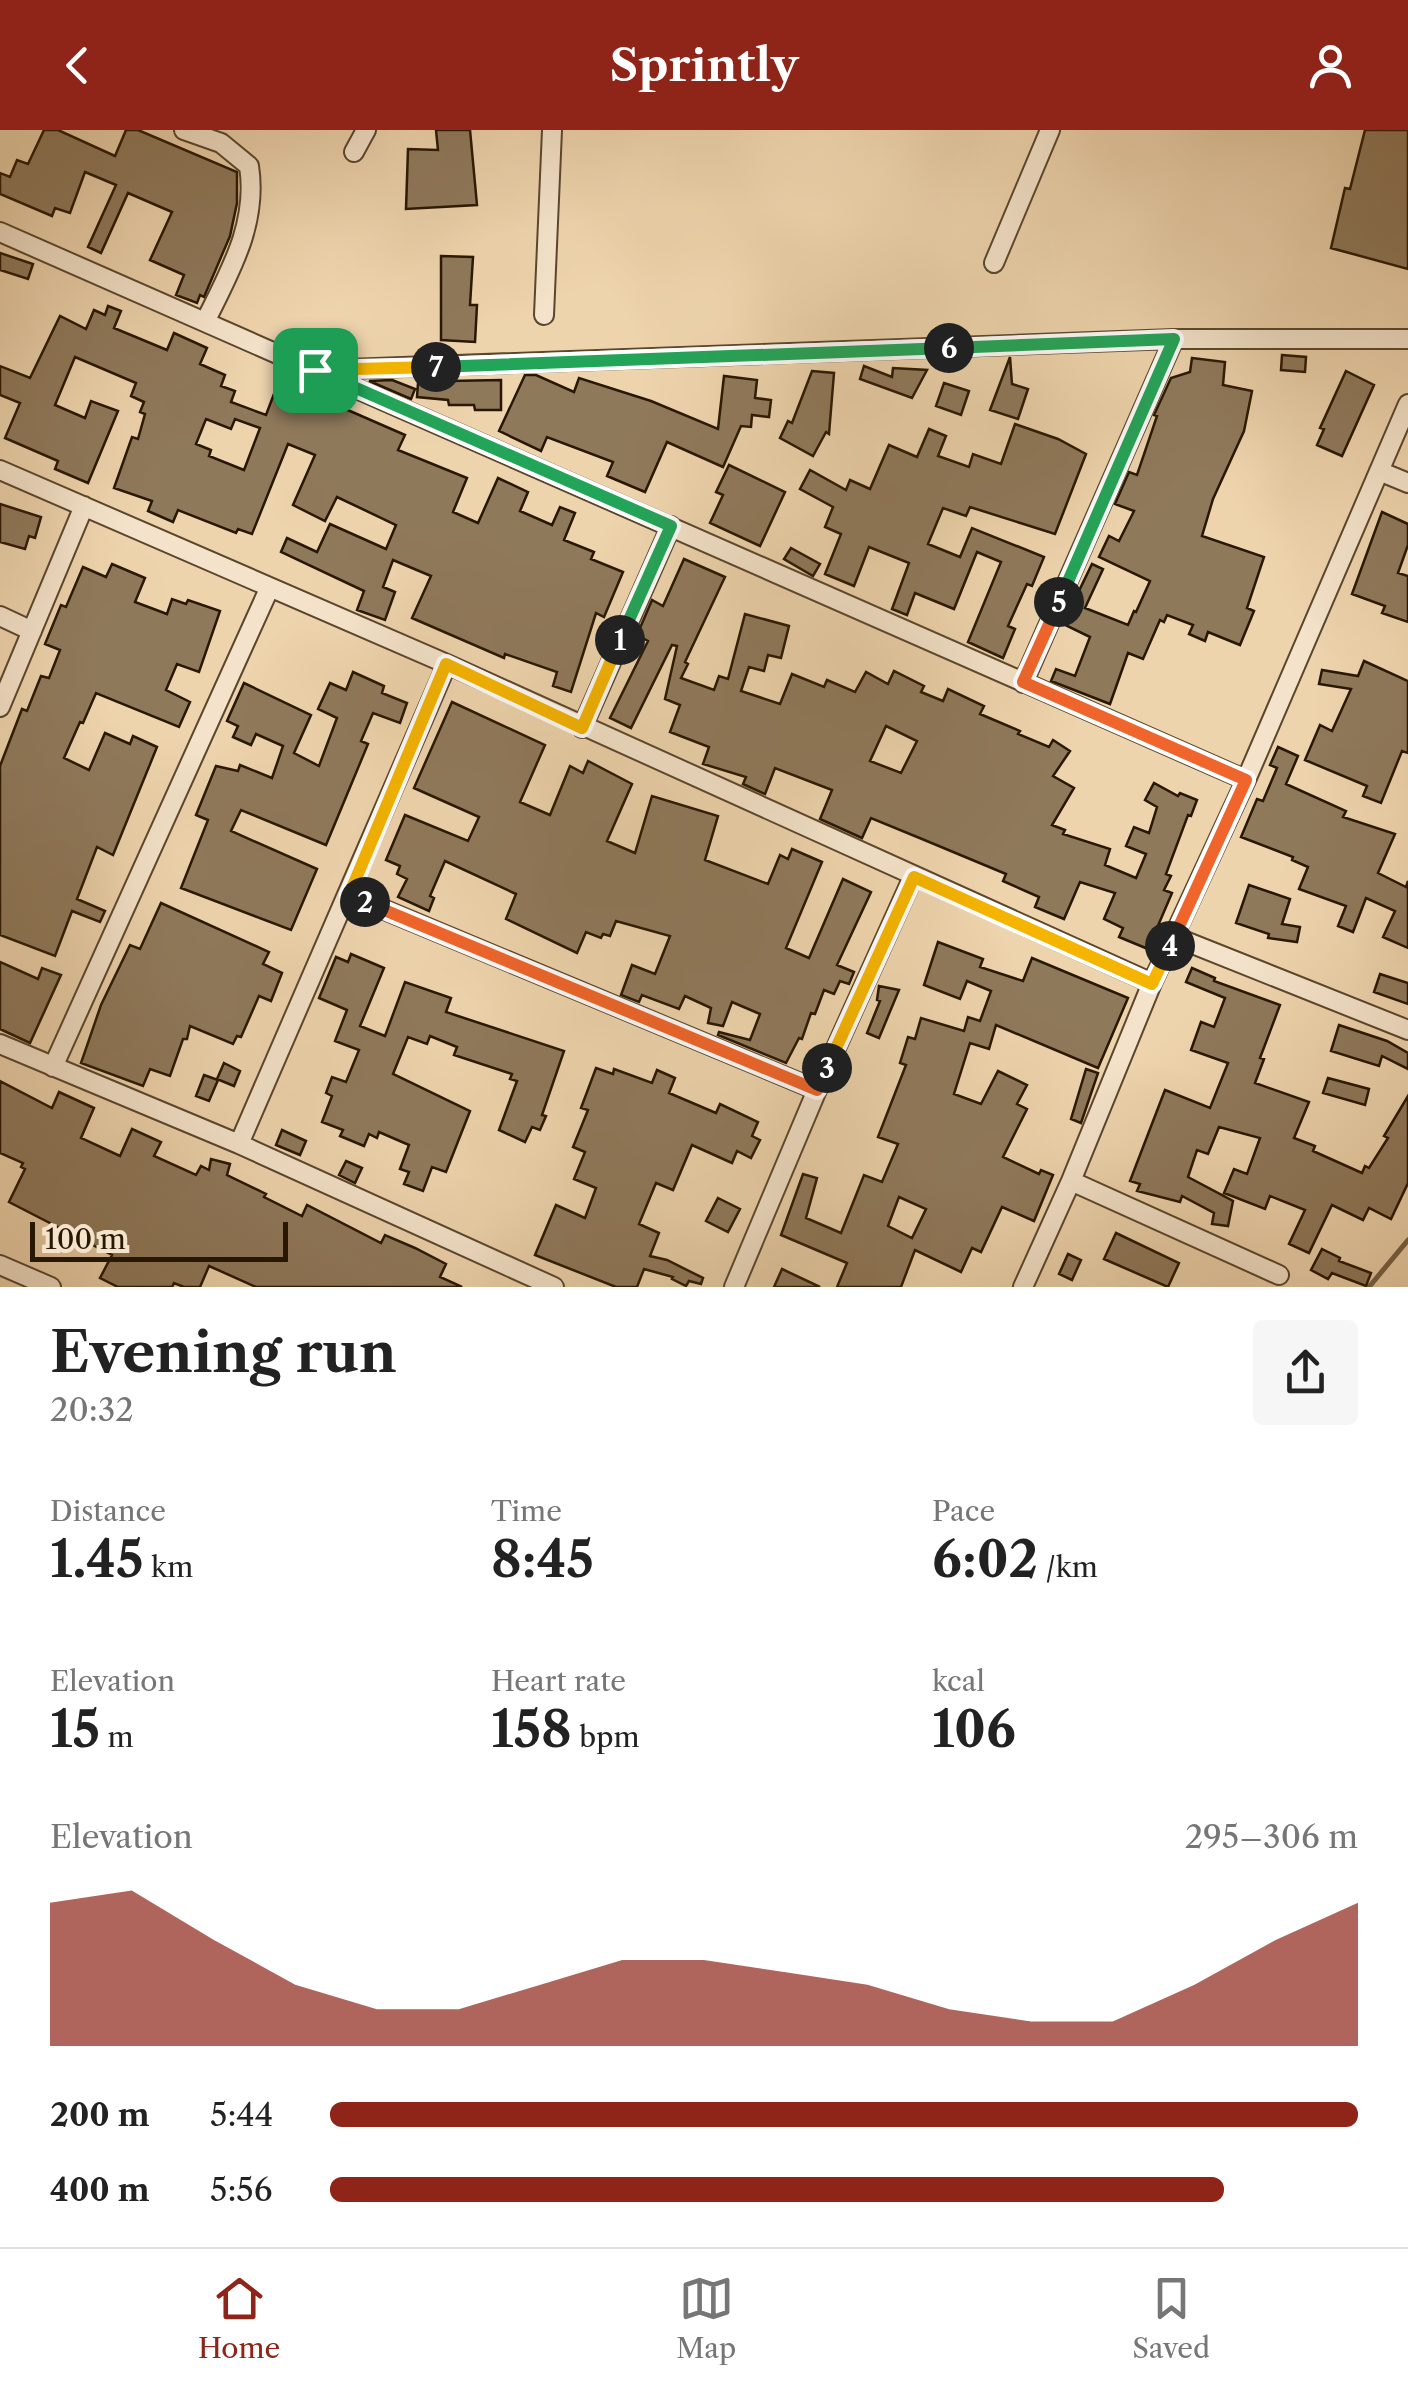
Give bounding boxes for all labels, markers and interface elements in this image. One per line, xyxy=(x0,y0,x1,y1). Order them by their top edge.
text: Sprintly xyxy=(610,37,798,93)
icon: back xyxy=(50,38,105,93)
icon: person xyxy=(1303,38,1358,93)
pin: 6 xyxy=(924,323,974,373)
pin xyxy=(273,328,358,413)
text: 6 xyxy=(941,331,957,365)
pin: 7 xyxy=(411,342,461,392)
icon: arrive xyxy=(288,343,343,398)
text: 7 xyxy=(429,350,443,384)
pin: 5 xyxy=(1034,577,1084,627)
text: 5 xyxy=(1051,585,1067,619)
pin: 1 xyxy=(595,615,645,665)
text: 1 xyxy=(614,623,626,657)
pin: 2 xyxy=(340,877,390,927)
text: 2 xyxy=(357,885,373,919)
pin: 4 xyxy=(1145,921,1195,971)
text: 4 xyxy=(1162,929,1178,963)
pin: 3 xyxy=(802,1043,852,1093)
text: 3 xyxy=(819,1051,835,1085)
scale bar xyxy=(30,1217,288,1262)
text: 100 m xyxy=(45,1222,126,1256)
text: Evening run xyxy=(50,1319,397,1386)
button: share xyxy=(1253,1320,1358,1425)
text: 20:32 xyxy=(50,1390,134,1429)
text: Distance xyxy=(50,1494,166,1528)
text: Time xyxy=(491,1494,562,1528)
text: Pace xyxy=(932,1494,995,1528)
text: 1.45 xyxy=(50,1528,144,1590)
text: 8:45 xyxy=(491,1528,594,1590)
text: 6:02 xyxy=(932,1528,1038,1590)
text: km xyxy=(144,1550,193,1584)
text: /km xyxy=(1038,1550,1098,1584)
text: Elevation xyxy=(50,1664,175,1698)
text: Heart rate xyxy=(491,1664,626,1698)
text: kcal xyxy=(932,1664,985,1698)
text: 15 xyxy=(50,1698,100,1760)
text: 158 xyxy=(491,1698,572,1760)
text: 106 xyxy=(932,1698,1016,1760)
text: m xyxy=(100,1720,134,1754)
text: bpm xyxy=(572,1720,640,1754)
text: Elevation xyxy=(50,1817,193,1856)
text: 295–306 m xyxy=(1185,1817,1358,1856)
text: 200 m xyxy=(50,2095,150,2134)
text: 5:44 xyxy=(210,2095,273,2134)
text: 400 m xyxy=(50,2170,150,2209)
text: 5:56 xyxy=(210,2170,272,2209)
tab: Home xyxy=(198,2271,280,2365)
tab: Map xyxy=(676,2271,736,2365)
tab: Saved xyxy=(1132,2271,1210,2365)

